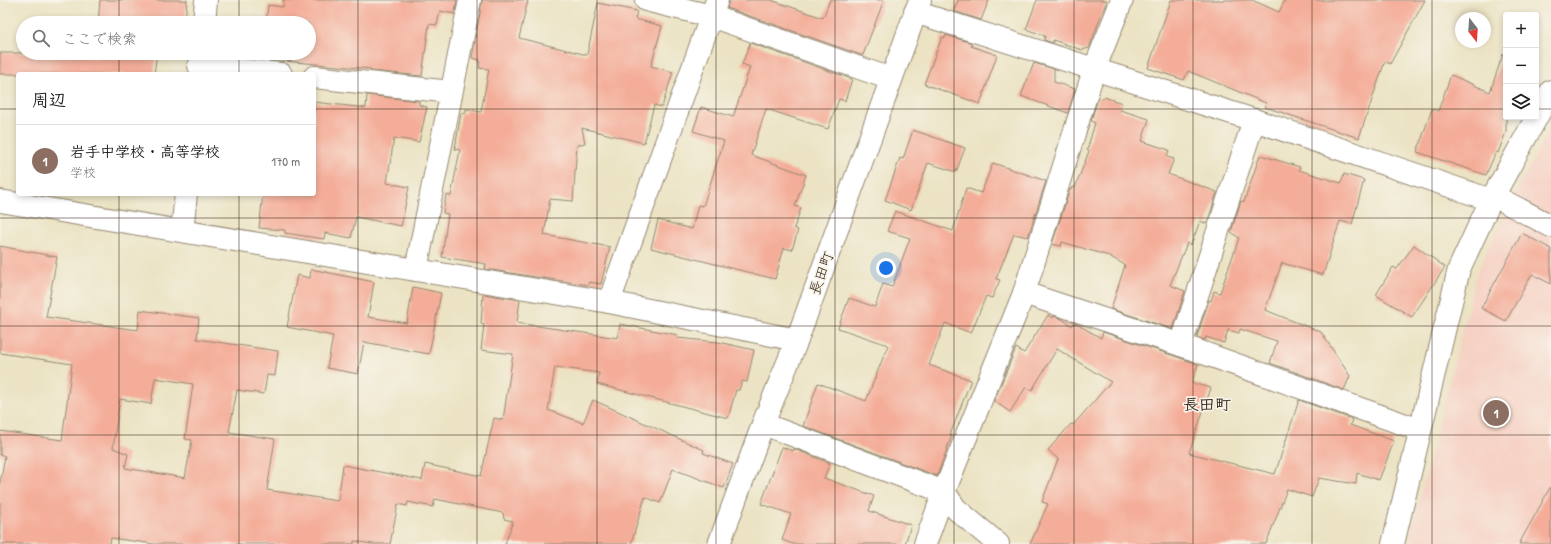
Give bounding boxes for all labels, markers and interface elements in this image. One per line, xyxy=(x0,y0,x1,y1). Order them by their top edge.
north arrow xyxy=(1455,12,1491,48)
map controls xyxy=(1503,12,1539,120)
button: + xyxy=(1503,12,1539,48)
search box xyxy=(16,16,316,60)
icon: search xyxy=(30,27,52,49)
text: ここで検索 xyxy=(62,28,137,49)
button: − xyxy=(1503,48,1539,84)
button: layers xyxy=(1503,84,1539,120)
text: 周辺 xyxy=(32,88,66,111)
text: 岩手中学校・高等学校 xyxy=(70,141,220,162)
text: 1 xyxy=(43,152,47,170)
text: 170 m xyxy=(271,152,300,170)
text: 学校 xyxy=(70,163,96,181)
street label: 長田町 xyxy=(803,247,839,298)
your location xyxy=(876,258,896,278)
district label: 長田町 xyxy=(1183,393,1231,415)
pin: 1 xyxy=(1483,398,1509,428)

